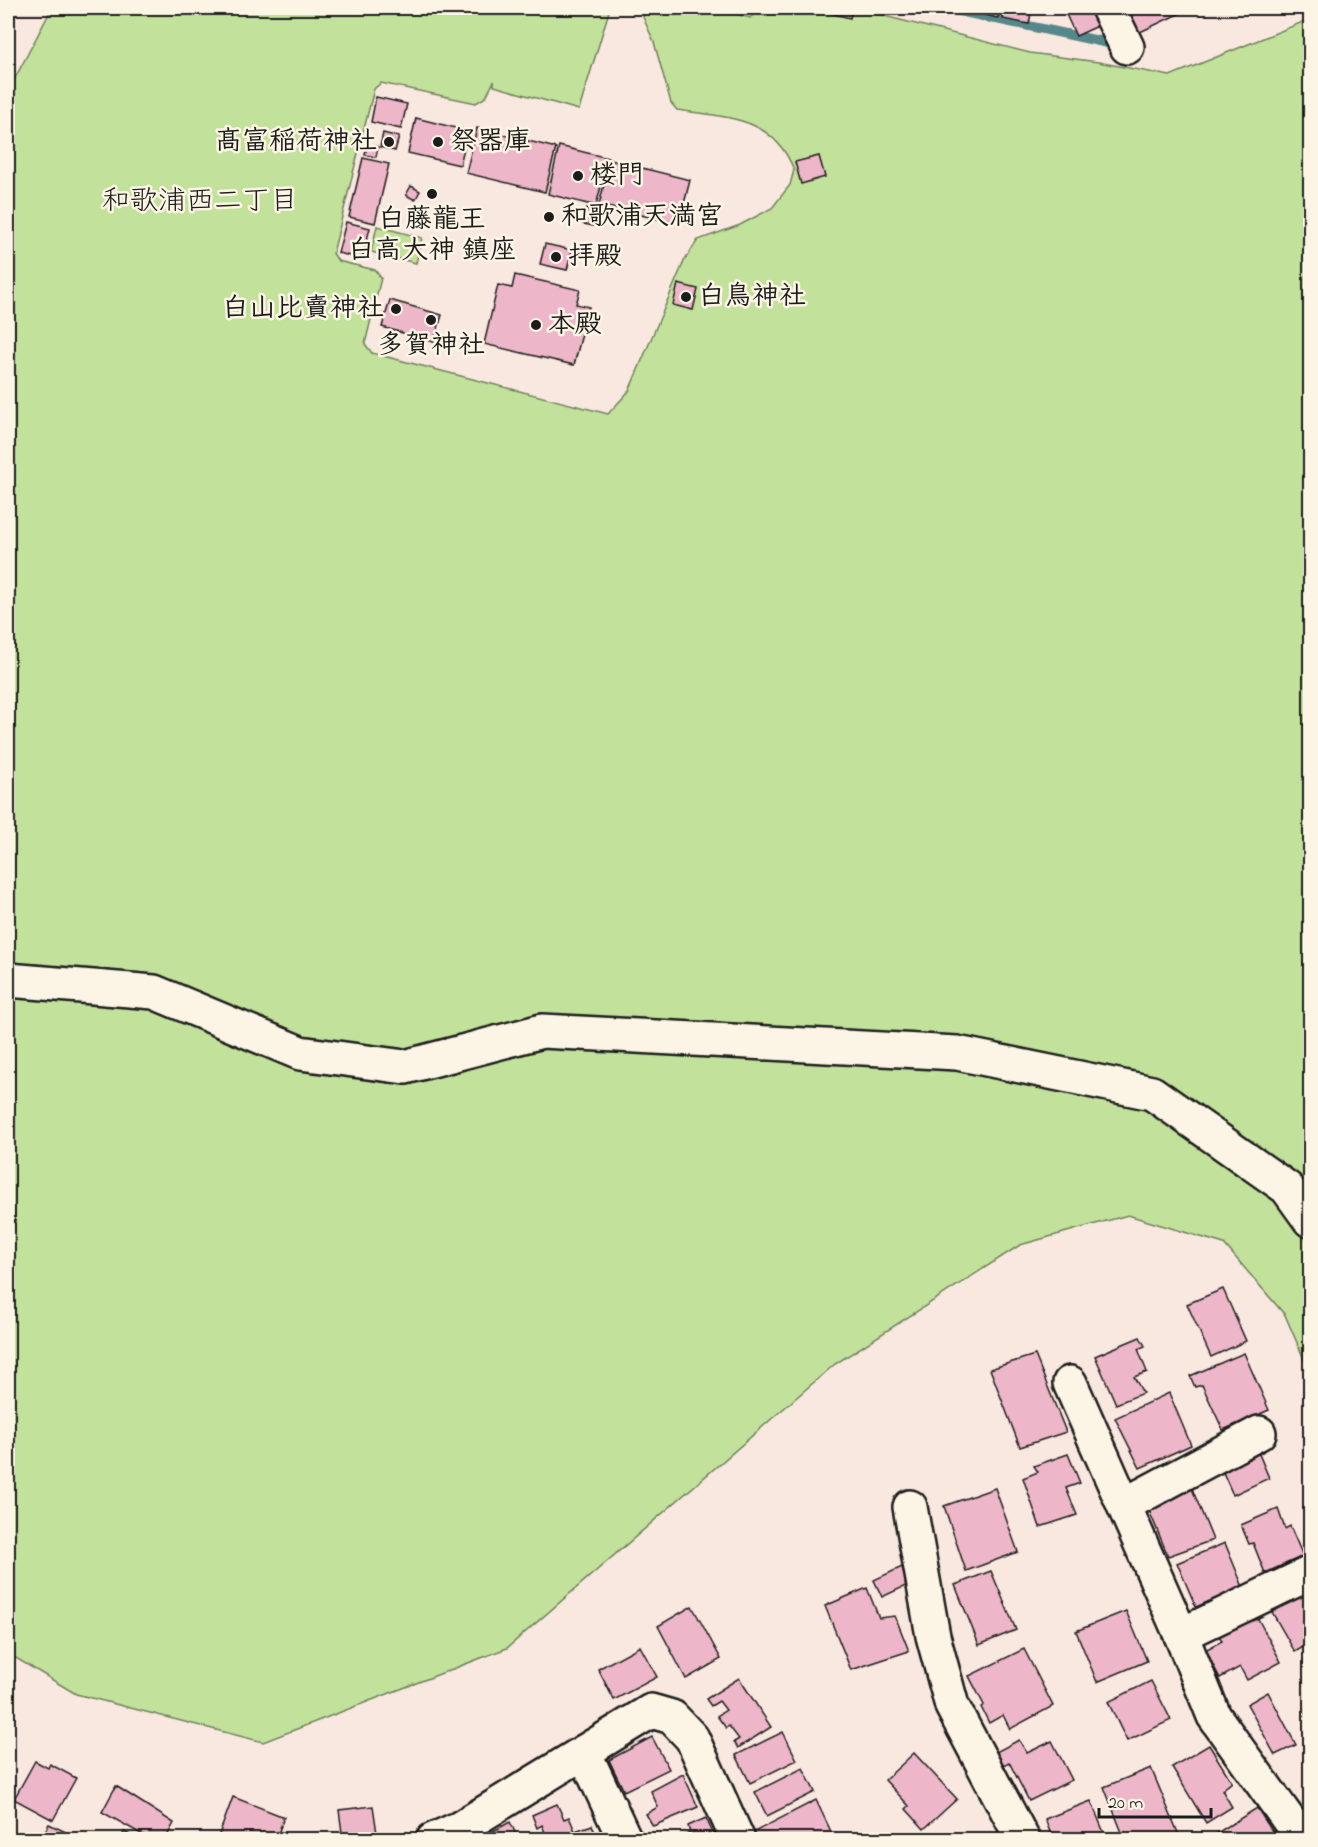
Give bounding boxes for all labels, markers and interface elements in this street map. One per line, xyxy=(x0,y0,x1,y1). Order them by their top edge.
place label: 髙富稲荷神社 xyxy=(215,123,377,162)
place label: 祭器庫 xyxy=(450,123,531,162)
marker: 髙富稲荷神社 xyxy=(382,135,396,149)
marker: 祭器庫 xyxy=(431,135,445,149)
place label: 楼門 xyxy=(590,157,644,196)
marker: 楼門 xyxy=(571,169,585,183)
district label: 和歌浦西二丁目 xyxy=(102,182,298,223)
marker: 白藤龍王 白高大神 鎮座 xyxy=(425,187,439,201)
place label: 和歌浦天満宮 xyxy=(561,198,723,237)
place label: 白藤龍王 白高大神 鎮座 xyxy=(348,201,516,271)
marker: 和歌浦天満宮 xyxy=(542,210,556,224)
place label: 拝殿 xyxy=(568,238,622,277)
marker: 拝殿 xyxy=(549,250,563,264)
place label: 白鳥神社 xyxy=(698,278,806,317)
place label: 白山比賣神社 xyxy=(222,290,384,329)
marker: 白鳥神社 xyxy=(679,290,693,304)
marker: 白山比賣神社 xyxy=(389,302,403,316)
place label: 本殿 xyxy=(548,306,602,345)
marker: 多賀神社 xyxy=(424,313,438,327)
marker: 本殿 xyxy=(529,318,543,332)
place label: 多賀神社 xyxy=(377,327,485,366)
scale bar xyxy=(1099,1781,1212,1819)
text: 20 m xyxy=(1108,1791,1143,1817)

